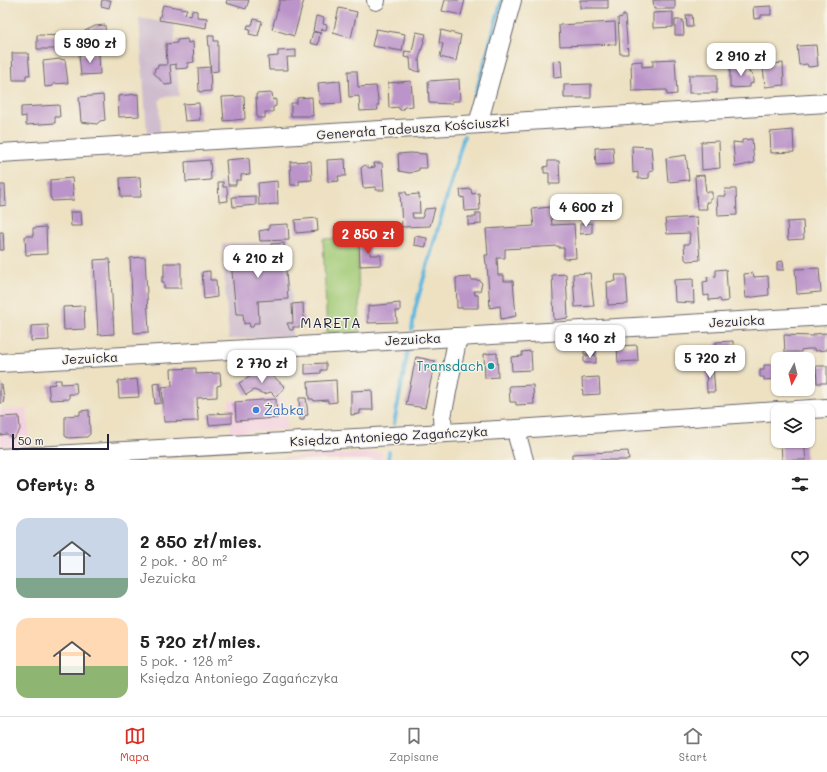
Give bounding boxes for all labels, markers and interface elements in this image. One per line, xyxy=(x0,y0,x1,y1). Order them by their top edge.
pin: 5 390 zł xyxy=(49,30,131,64)
text: 5 390 zł xyxy=(64,34,116,51)
pin: 2 910 zł xyxy=(700,43,782,77)
text: 2 910 zł xyxy=(716,47,766,64)
street label: Generała Tadeusza Kościuszki xyxy=(316,112,510,143)
pin: 4 600 zł xyxy=(545,194,627,228)
text: 4 600 zł xyxy=(559,198,613,215)
pin: 2 850 zł xyxy=(327,221,409,255)
text: 2 850 zł xyxy=(342,225,394,242)
pin: 4 210 zł xyxy=(217,245,299,279)
text: 4 210 zł xyxy=(233,249,284,266)
street label: Jezuicka xyxy=(708,311,765,330)
district label: MARETA xyxy=(300,313,362,332)
pin: 3 140 zł xyxy=(549,325,631,359)
street label: Jezuicka xyxy=(384,329,441,348)
text: 3 140 zł xyxy=(564,329,616,346)
pin: 5 720 zł xyxy=(669,345,751,379)
street label: Jezuicka xyxy=(61,348,118,367)
text: 5 720 zł xyxy=(684,349,736,366)
pin: 2 770 zł xyxy=(221,350,303,384)
north arrow xyxy=(771,352,815,396)
map controls xyxy=(771,352,815,448)
text: 2 770 zł xyxy=(236,354,288,371)
place label: Transdach xyxy=(416,357,483,374)
marker: Transdach xyxy=(486,361,496,371)
place label: Żabka xyxy=(264,401,304,418)
button: layers xyxy=(771,404,815,448)
marker: Żabka xyxy=(251,405,261,415)
street label: Księdza Antoniego Zagańczyka xyxy=(289,422,489,449)
scale bar xyxy=(12,432,109,451)
text: 50 m xyxy=(18,433,44,448)
text: Oferty: 8 xyxy=(16,473,95,495)
icon: filters xyxy=(789,473,811,495)
text: 2 850 zł/mies. xyxy=(140,530,262,552)
icon: home xyxy=(48,534,96,582)
icon: heart xyxy=(789,547,811,569)
text: 2 pok. · 80 m² xyxy=(140,552,227,569)
text: Jezuicka xyxy=(140,569,196,586)
text: 5 720 zł/mies. xyxy=(140,630,261,652)
icon: home xyxy=(48,634,96,682)
icon: heart xyxy=(789,647,811,669)
text: 5 pok. · 128 m² xyxy=(140,652,233,669)
text: Księdza Antoniego Zagańczyka xyxy=(140,669,339,686)
tab: Mapa xyxy=(120,725,149,764)
tab: Zapisane xyxy=(389,725,439,764)
tab: Start xyxy=(679,725,707,764)

